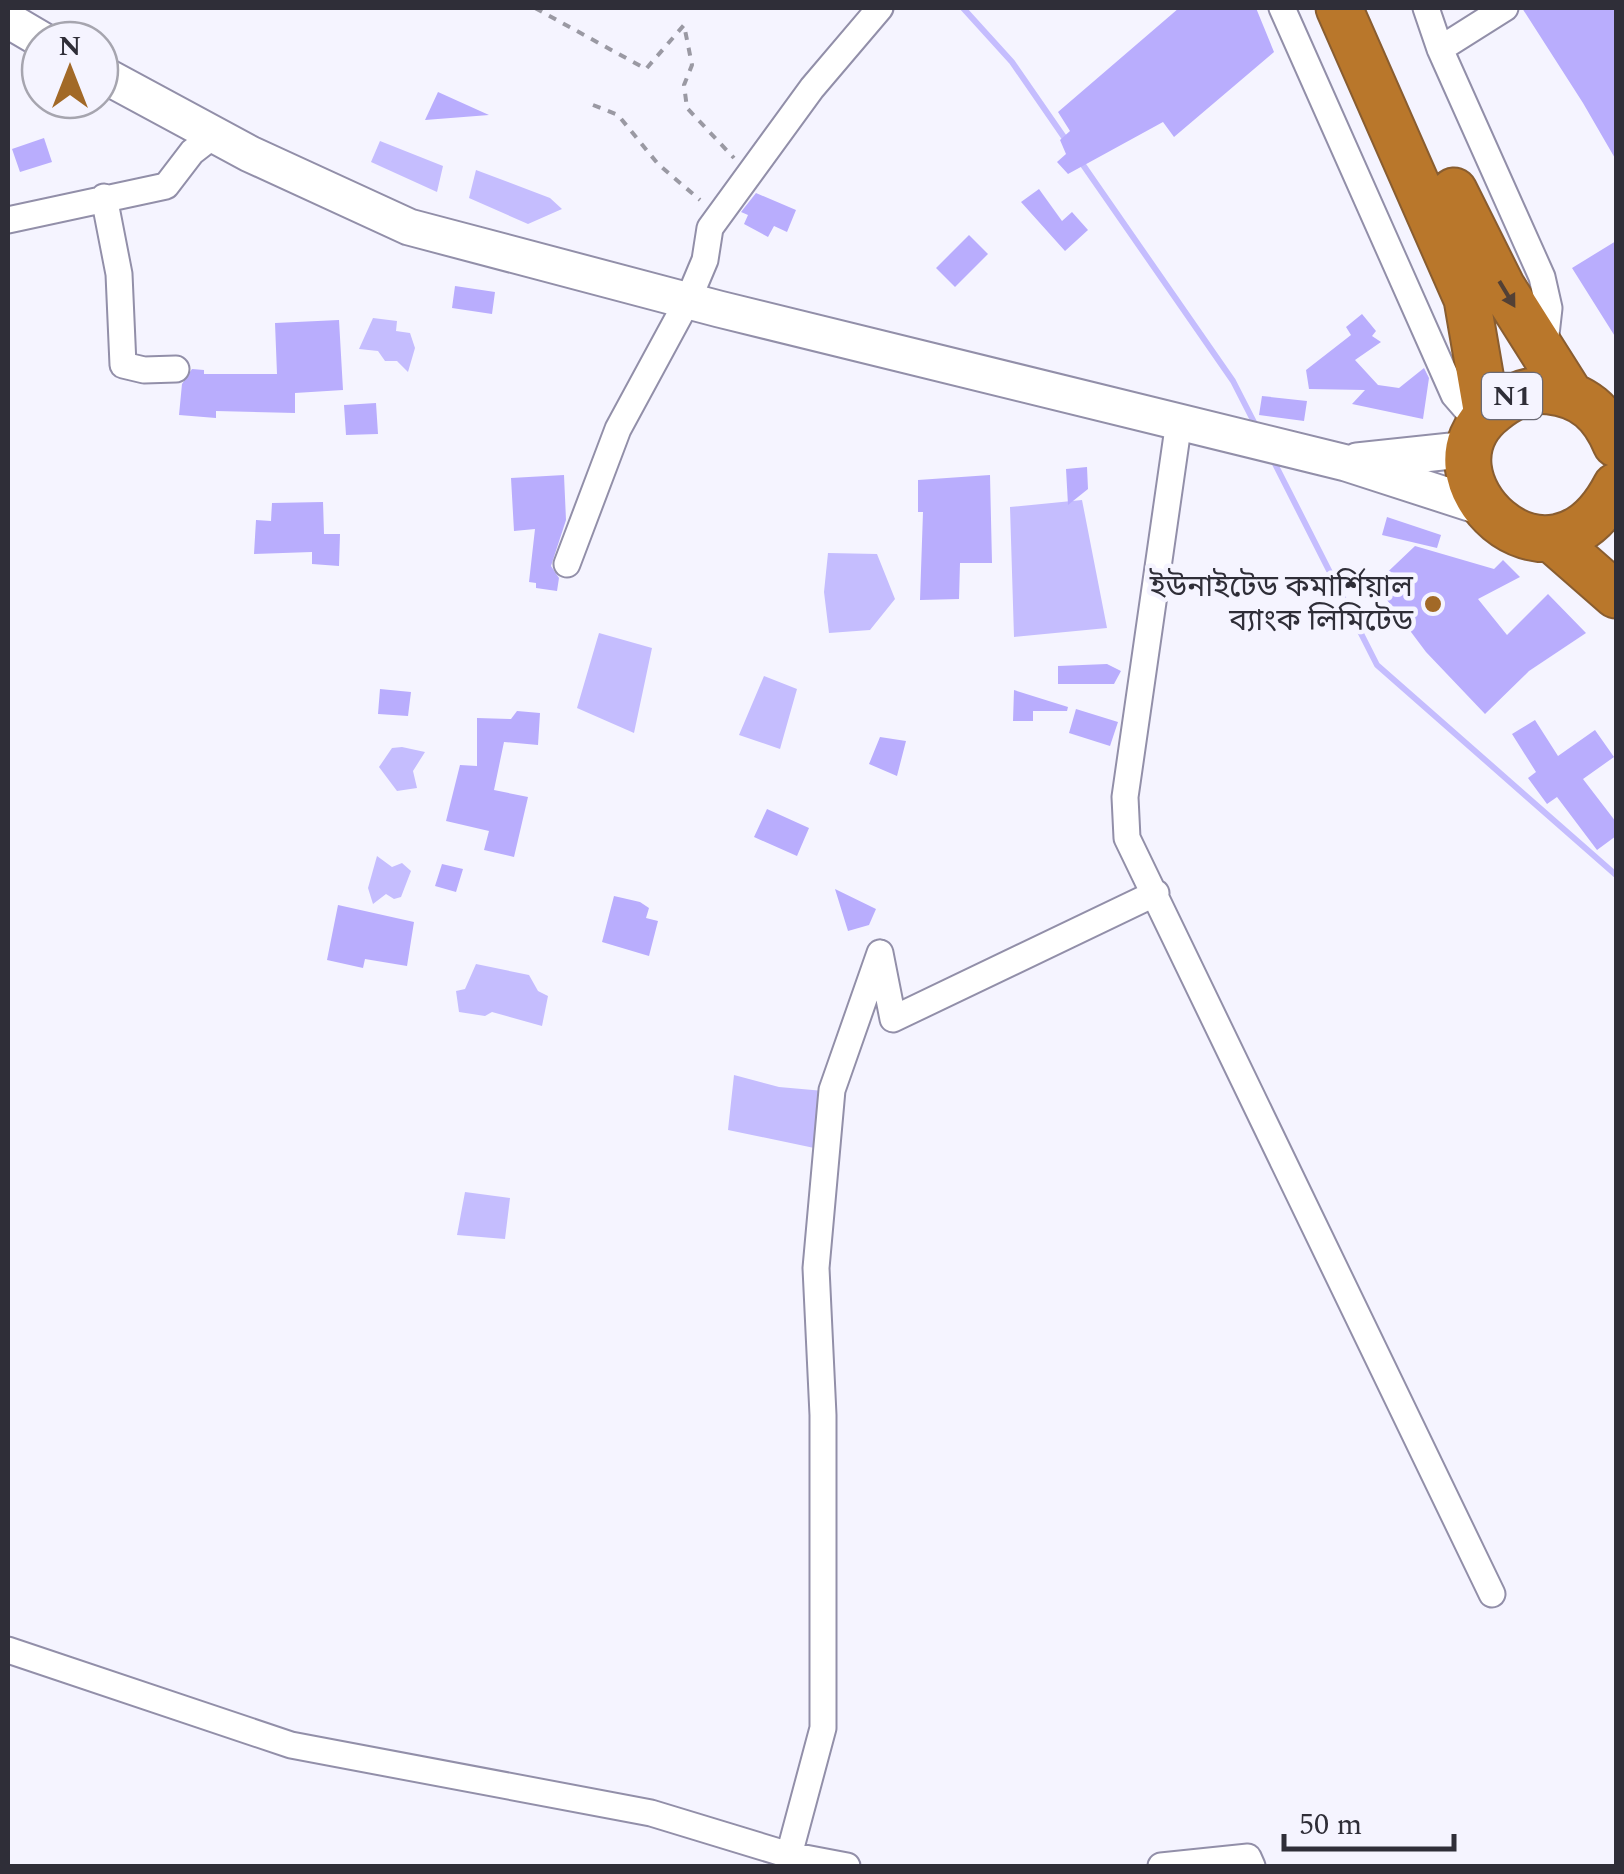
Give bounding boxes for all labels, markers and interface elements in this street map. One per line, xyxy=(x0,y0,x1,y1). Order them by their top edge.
north arrow xyxy=(20,20,120,120)
text: N xyxy=(59,25,81,68)
one-way arrow xyxy=(1498,280,1515,308)
road number: N1 xyxy=(1482,373,1542,419)
place label: ইউনাইটেড কমার্শিয়াল ব্যাংক লিমিটেড xyxy=(1149,564,1414,644)
marker: ইউনাইটেড কমার্শিয়াল ব্যাংক লিমিটেড xyxy=(1422,593,1444,615)
scale bar xyxy=(1284,1789,1454,1851)
text: 50 m xyxy=(1299,1802,1362,1848)

